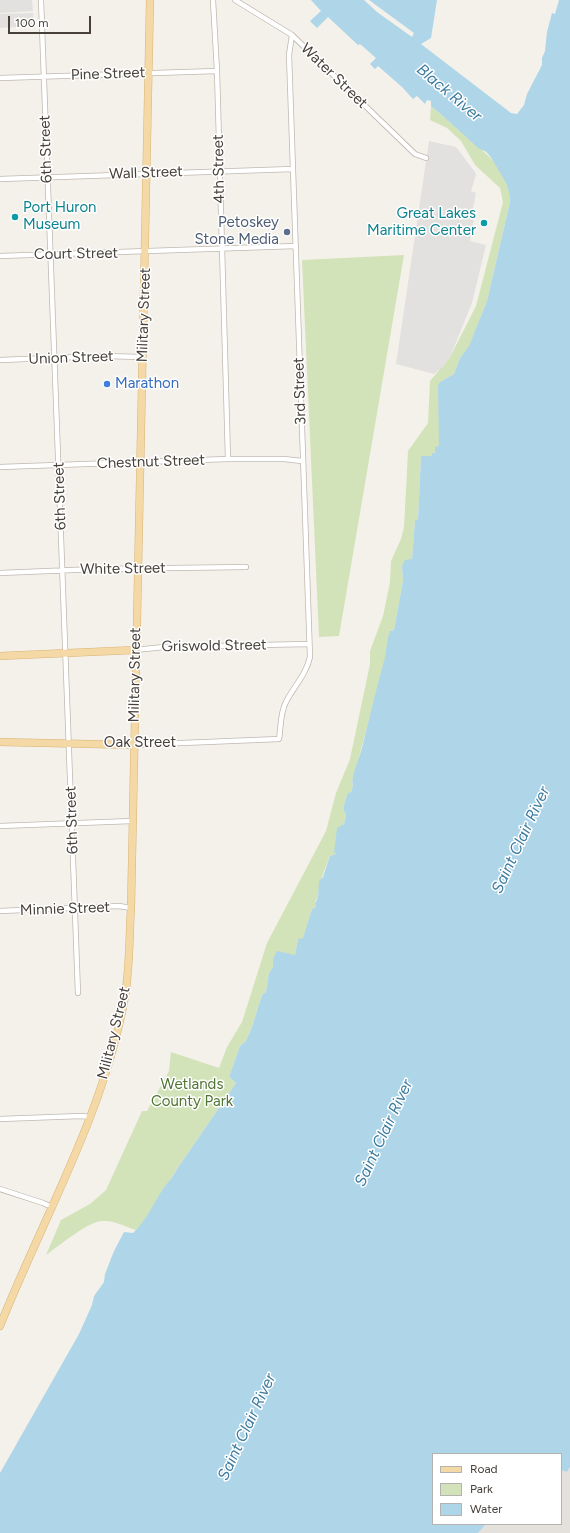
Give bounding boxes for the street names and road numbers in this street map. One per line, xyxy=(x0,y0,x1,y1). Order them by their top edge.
street label: Water Street xyxy=(297,40,371,112)
street label: Pine Street xyxy=(70,64,146,84)
street label: 6th Street xyxy=(36,115,56,183)
street label: 4th Street xyxy=(209,134,229,204)
street label: Wall Street xyxy=(109,163,183,183)
street label: Court Street xyxy=(34,244,118,264)
street label: Military Street xyxy=(133,267,155,363)
street label: Union Street xyxy=(28,348,114,368)
street label: 3rd Street xyxy=(290,357,310,425)
street label: Chestnut Street xyxy=(97,451,205,473)
street label: 6th Street xyxy=(50,462,70,530)
street label: White Street xyxy=(80,559,166,579)
street label: Military Street xyxy=(125,627,145,723)
street label: Griswold Street xyxy=(161,636,267,656)
street label: Oak Street xyxy=(104,734,176,752)
street label: 6th Street xyxy=(62,786,82,854)
street label: Minnie Street xyxy=(20,898,110,920)
street label: Military Street xyxy=(94,985,134,1081)

